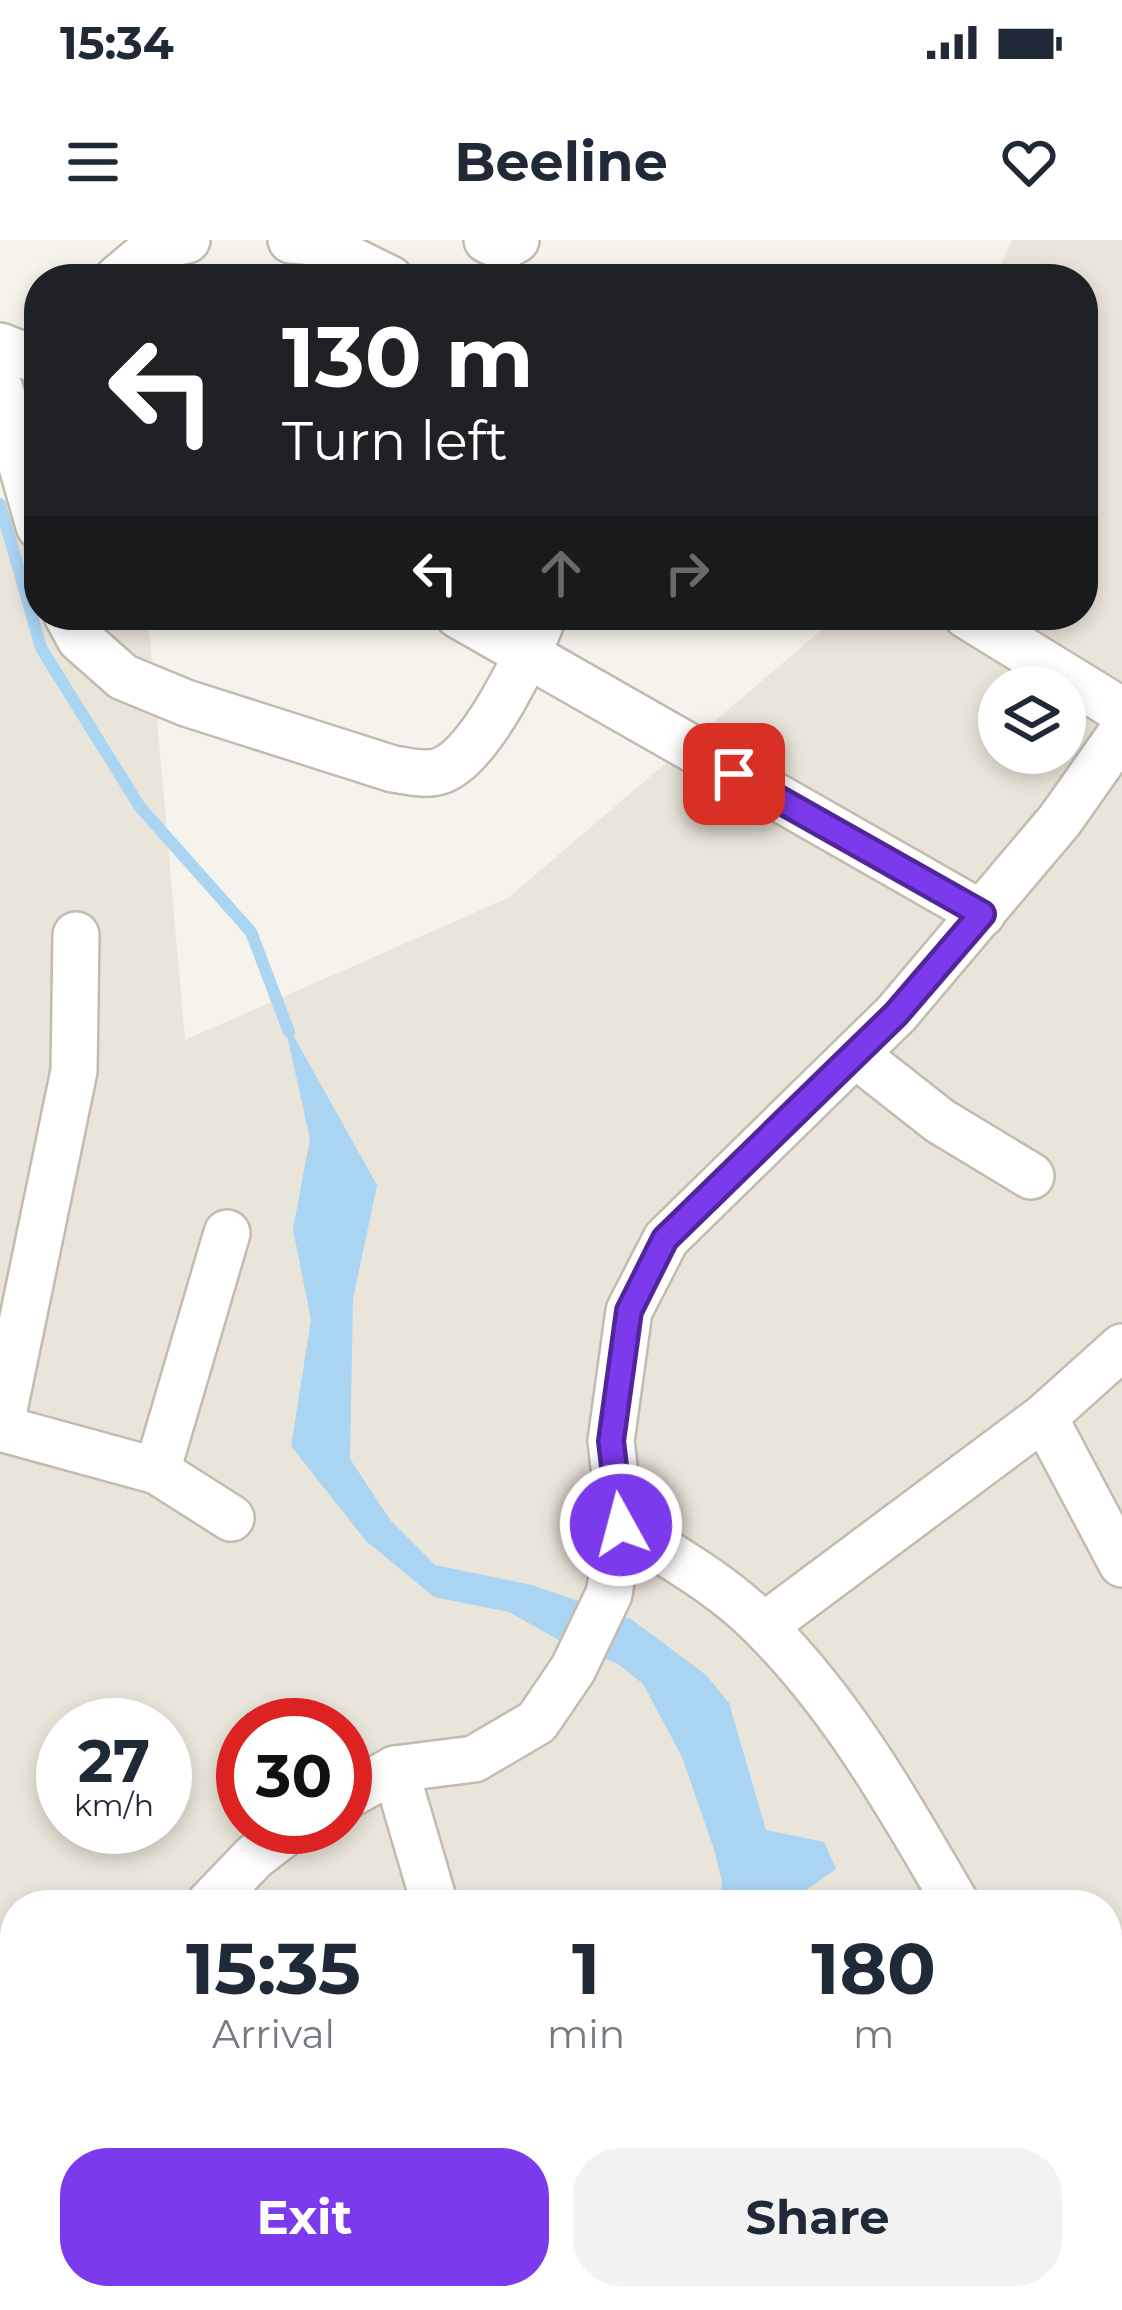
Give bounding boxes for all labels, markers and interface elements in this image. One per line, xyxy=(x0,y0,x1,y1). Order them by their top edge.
text: 15:34 xyxy=(60,15,174,70)
icon: menu xyxy=(60,129,126,195)
text: Beeline xyxy=(454,129,668,195)
icon: heart xyxy=(996,129,1062,195)
text: 130 m xyxy=(282,306,534,408)
icon: left xyxy=(84,312,240,468)
text: Turn left xyxy=(282,408,508,474)
icon: left xyxy=(402,540,468,606)
icon: ahead xyxy=(528,540,594,606)
icon: right xyxy=(654,540,720,606)
map controls xyxy=(978,666,1086,774)
button: layers xyxy=(978,666,1086,774)
pin xyxy=(683,723,785,825)
icon: arrive xyxy=(701,741,767,807)
position arrow xyxy=(558,1462,684,1588)
speed limit sign: 30 xyxy=(216,1698,372,1854)
text: 27 xyxy=(78,1724,150,1797)
text: km/h xyxy=(74,1787,154,1824)
text: 15:35 xyxy=(186,1924,361,2012)
text: 1 xyxy=(572,1924,600,2012)
text: 180 xyxy=(811,1924,936,2012)
text: Arrival xyxy=(212,2010,335,2058)
text: min xyxy=(547,2010,625,2058)
text: m xyxy=(853,2010,894,2058)
button: Exit xyxy=(60,2148,549,2286)
button: Share xyxy=(573,2148,1062,2286)

